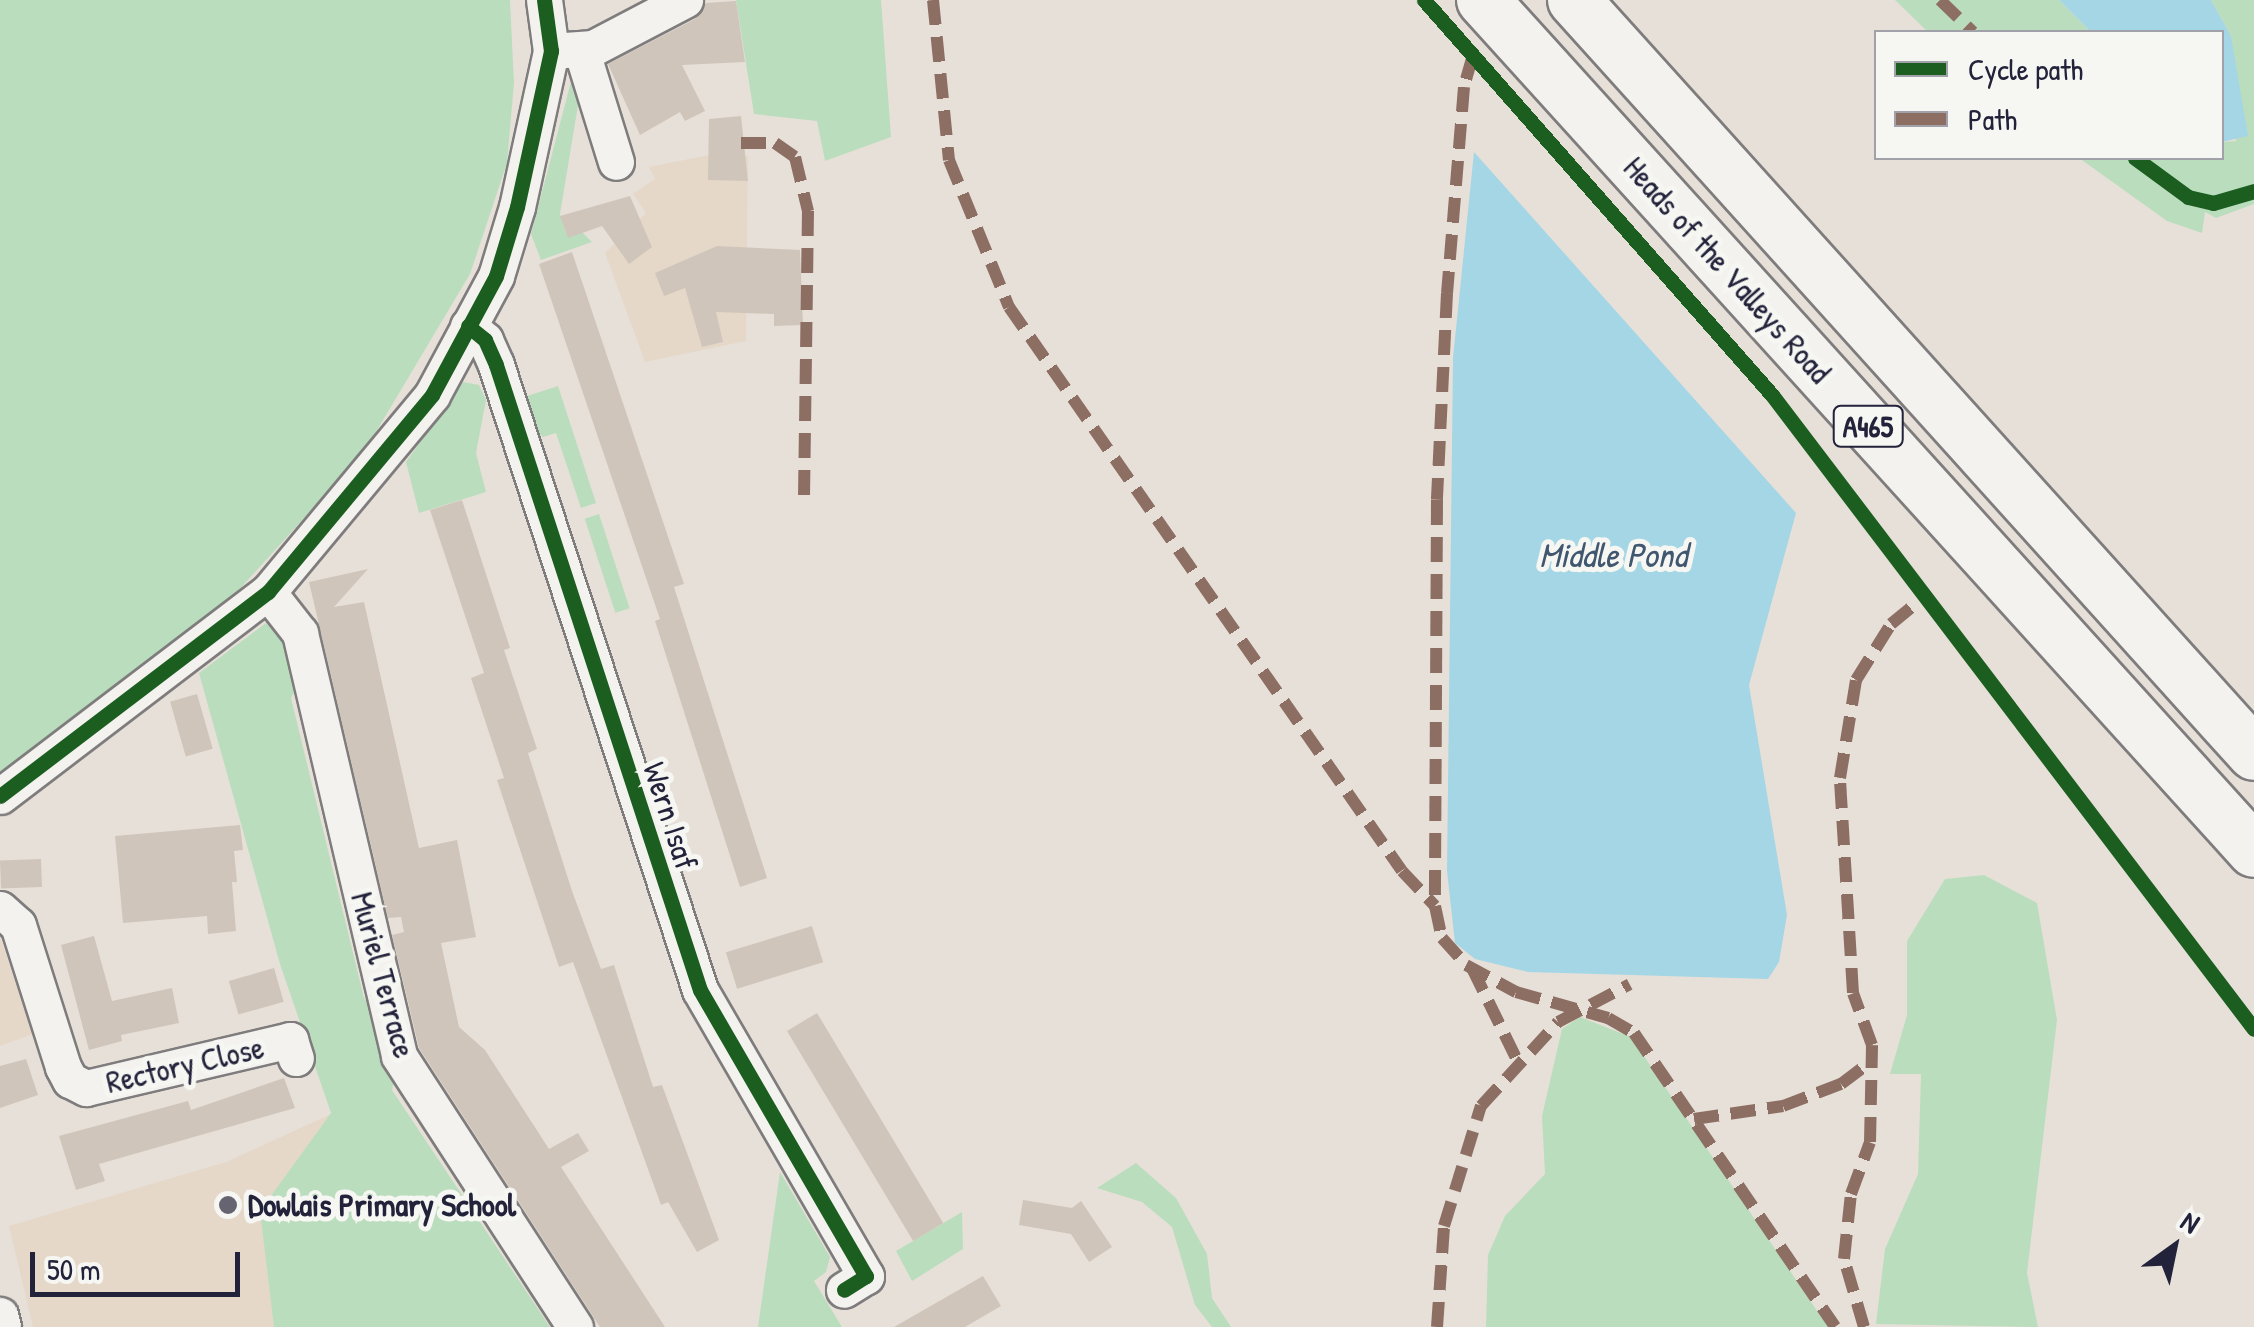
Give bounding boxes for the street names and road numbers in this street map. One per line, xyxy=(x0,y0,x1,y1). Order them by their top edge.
street label: Heads of the Valleys Road xyxy=(1615,149,1839,391)
road number: A465 xyxy=(1830,401,1906,451)
street label: Wern Isaf xyxy=(635,758,705,874)
street label: Muriel Terrace xyxy=(342,888,424,1062)
street label: Rectory Close xyxy=(102,1028,268,1102)

